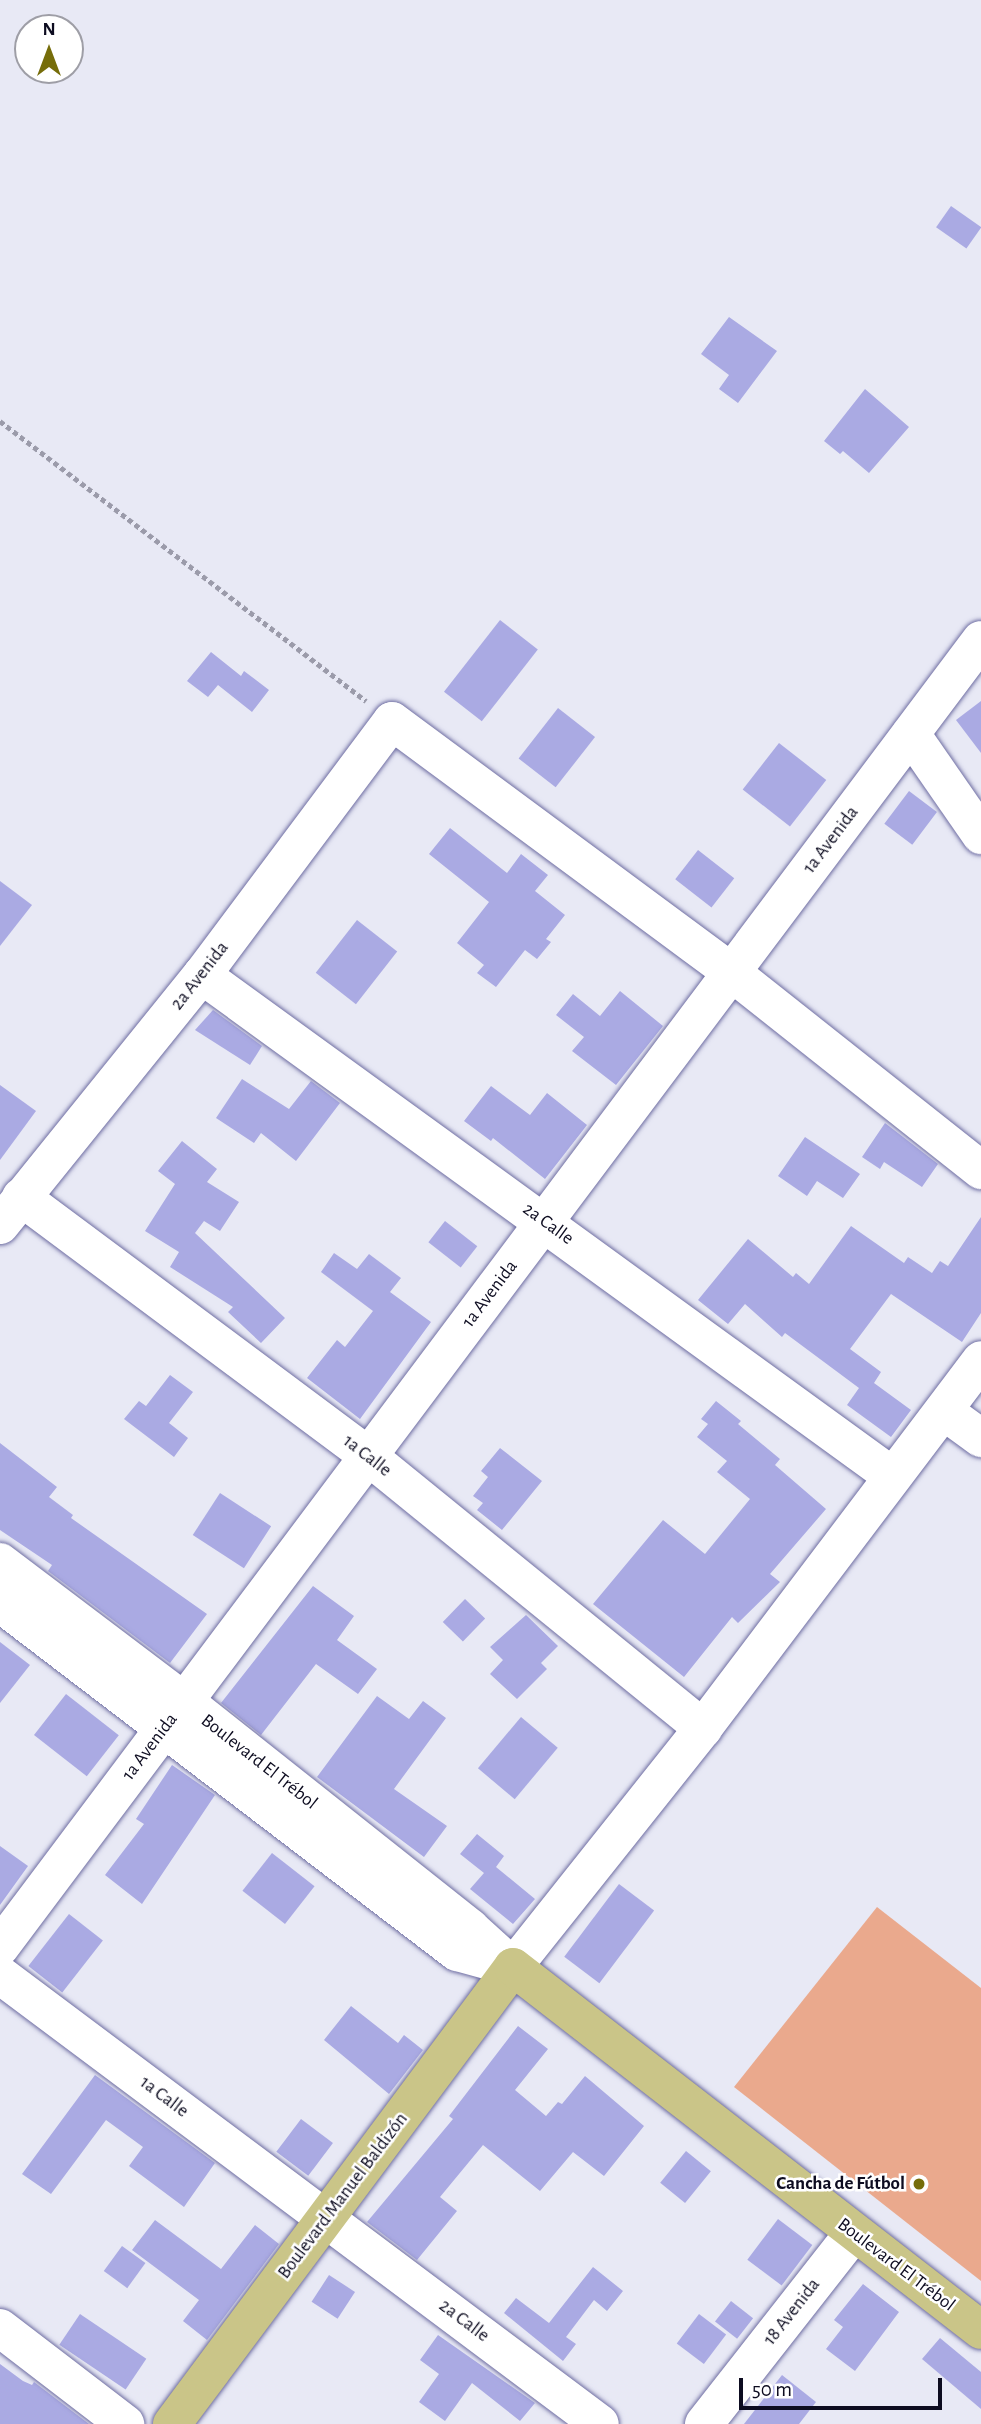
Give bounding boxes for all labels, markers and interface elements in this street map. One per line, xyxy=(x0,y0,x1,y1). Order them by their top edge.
north arrow xyxy=(14,14,84,84)
text: N xyxy=(42,20,56,39)
street label: 1a Avenida xyxy=(798,802,864,878)
street label: 2a Avenida xyxy=(166,937,234,1015)
street label: 2a Calle xyxy=(518,1198,578,1250)
street label: 1a Avenida xyxy=(457,1256,523,1332)
street label: 1a Calle xyxy=(338,1430,396,1482)
street label: 1a Avenida xyxy=(117,1709,183,1785)
street label: Boulevard El Trébol xyxy=(196,1709,322,1815)
street label: 1a Calle xyxy=(135,2071,193,2123)
street label: Boulevard Manuel Baldizón xyxy=(273,2108,413,2284)
place label: Cancha de Fútbol xyxy=(776,2173,905,2195)
marker: Cancha de Fútbol xyxy=(911,2176,927,2192)
street label: Boulevard El Trébol xyxy=(833,2213,959,2317)
street label: 18 Avenida xyxy=(759,2274,825,2350)
street label: 2a Calle xyxy=(434,2295,494,2347)
scale bar xyxy=(743,2364,946,2408)
text: 50 m xyxy=(752,2379,792,2400)

